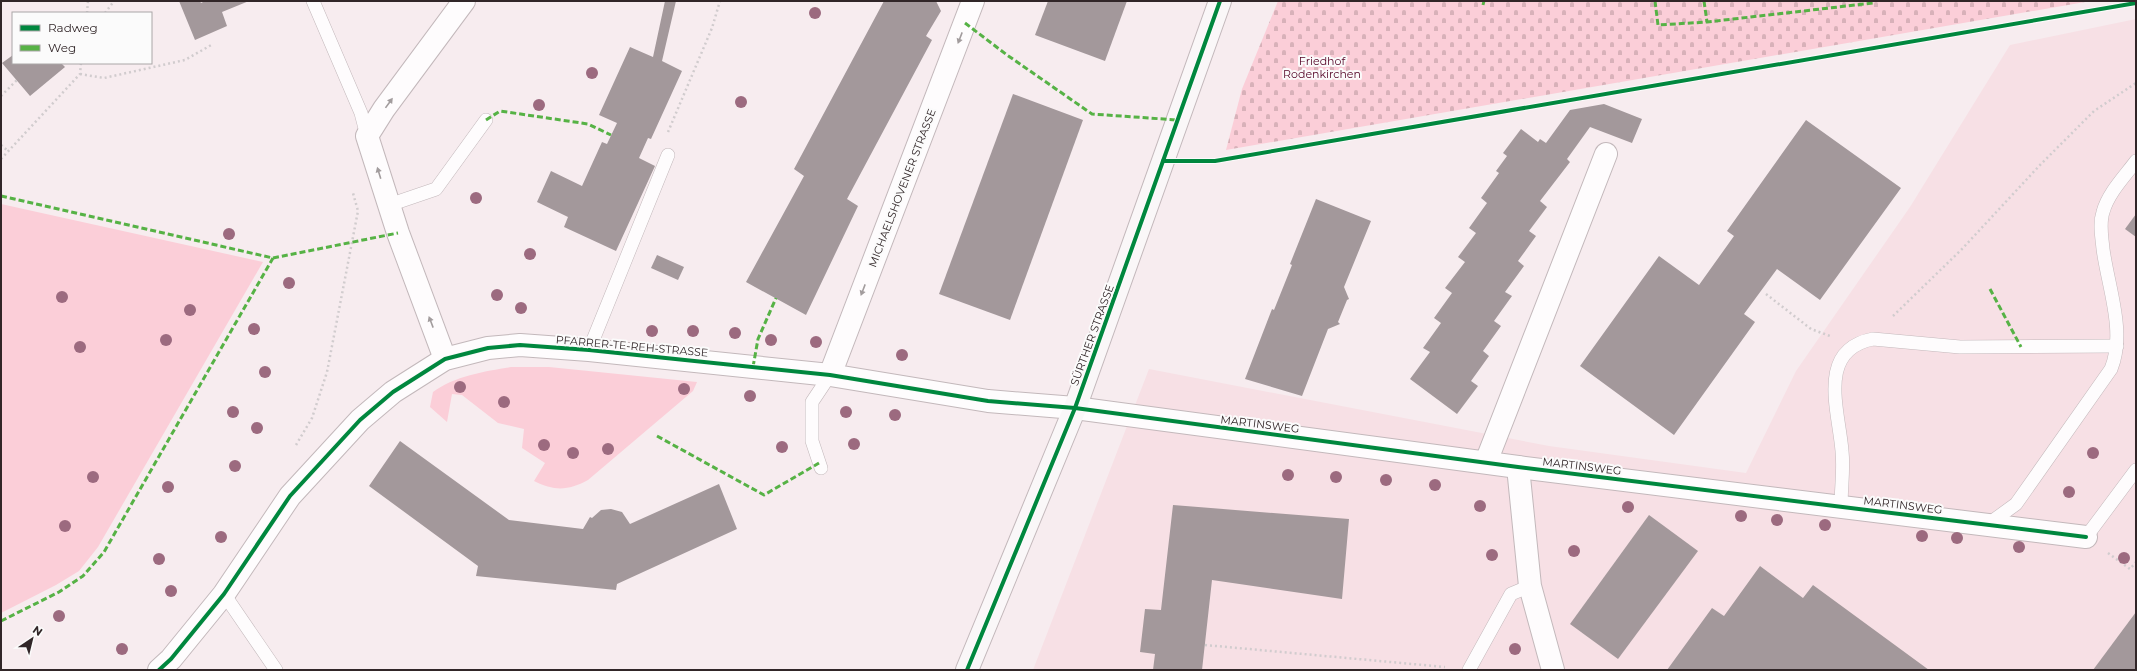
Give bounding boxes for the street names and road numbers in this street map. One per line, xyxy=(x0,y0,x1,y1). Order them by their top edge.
street label: MICHAELSHOVENER STRASSE xyxy=(865,107,939,269)
street label: SÜRTHER STRASSE xyxy=(1067,283,1117,387)
street label: PFARRER-TE-REH-STRASSE xyxy=(555,332,709,360)
street label: MARTINSWEG xyxy=(1220,412,1300,436)
street label: MARTINSWEG xyxy=(1542,454,1622,478)
street label: MARTINSWEG xyxy=(1863,493,1943,517)

